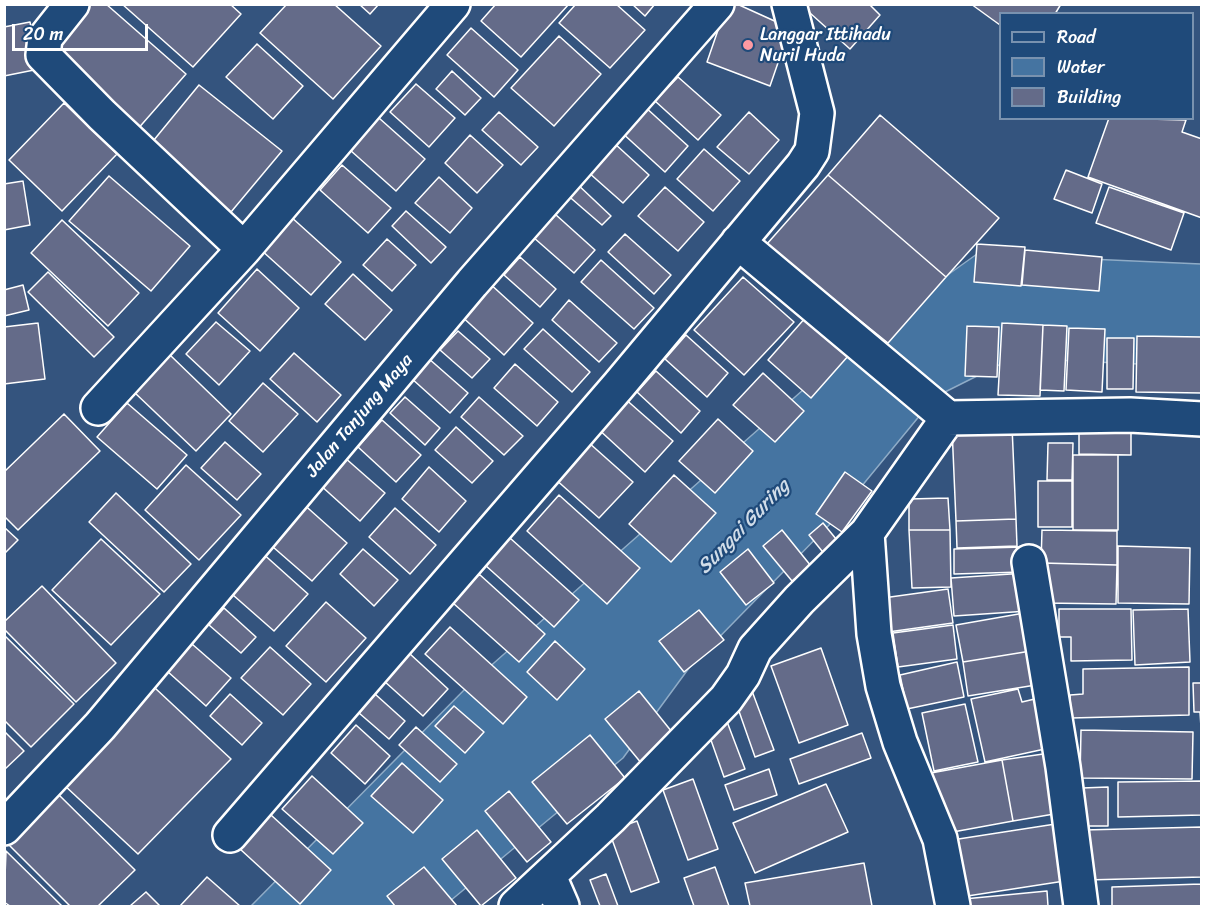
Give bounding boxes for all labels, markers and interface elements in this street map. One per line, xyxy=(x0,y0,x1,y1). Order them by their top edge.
scale bar xyxy=(15,12,152,50)
legend xyxy=(999,12,1194,120)
text: 20 m xyxy=(23,18,63,50)
text: Road xyxy=(1057,21,1096,53)
place label: Langgar Ittihadu Nuril Huda xyxy=(760,24,891,66)
marker: Langgar Ittihadu Nuril Huda xyxy=(741,38,755,52)
text: Water xyxy=(1057,51,1104,83)
text: Building xyxy=(1057,81,1121,113)
street label: Jalan Tanjung Maya xyxy=(302,350,418,482)
water label: Sungai Guring xyxy=(693,475,795,579)

